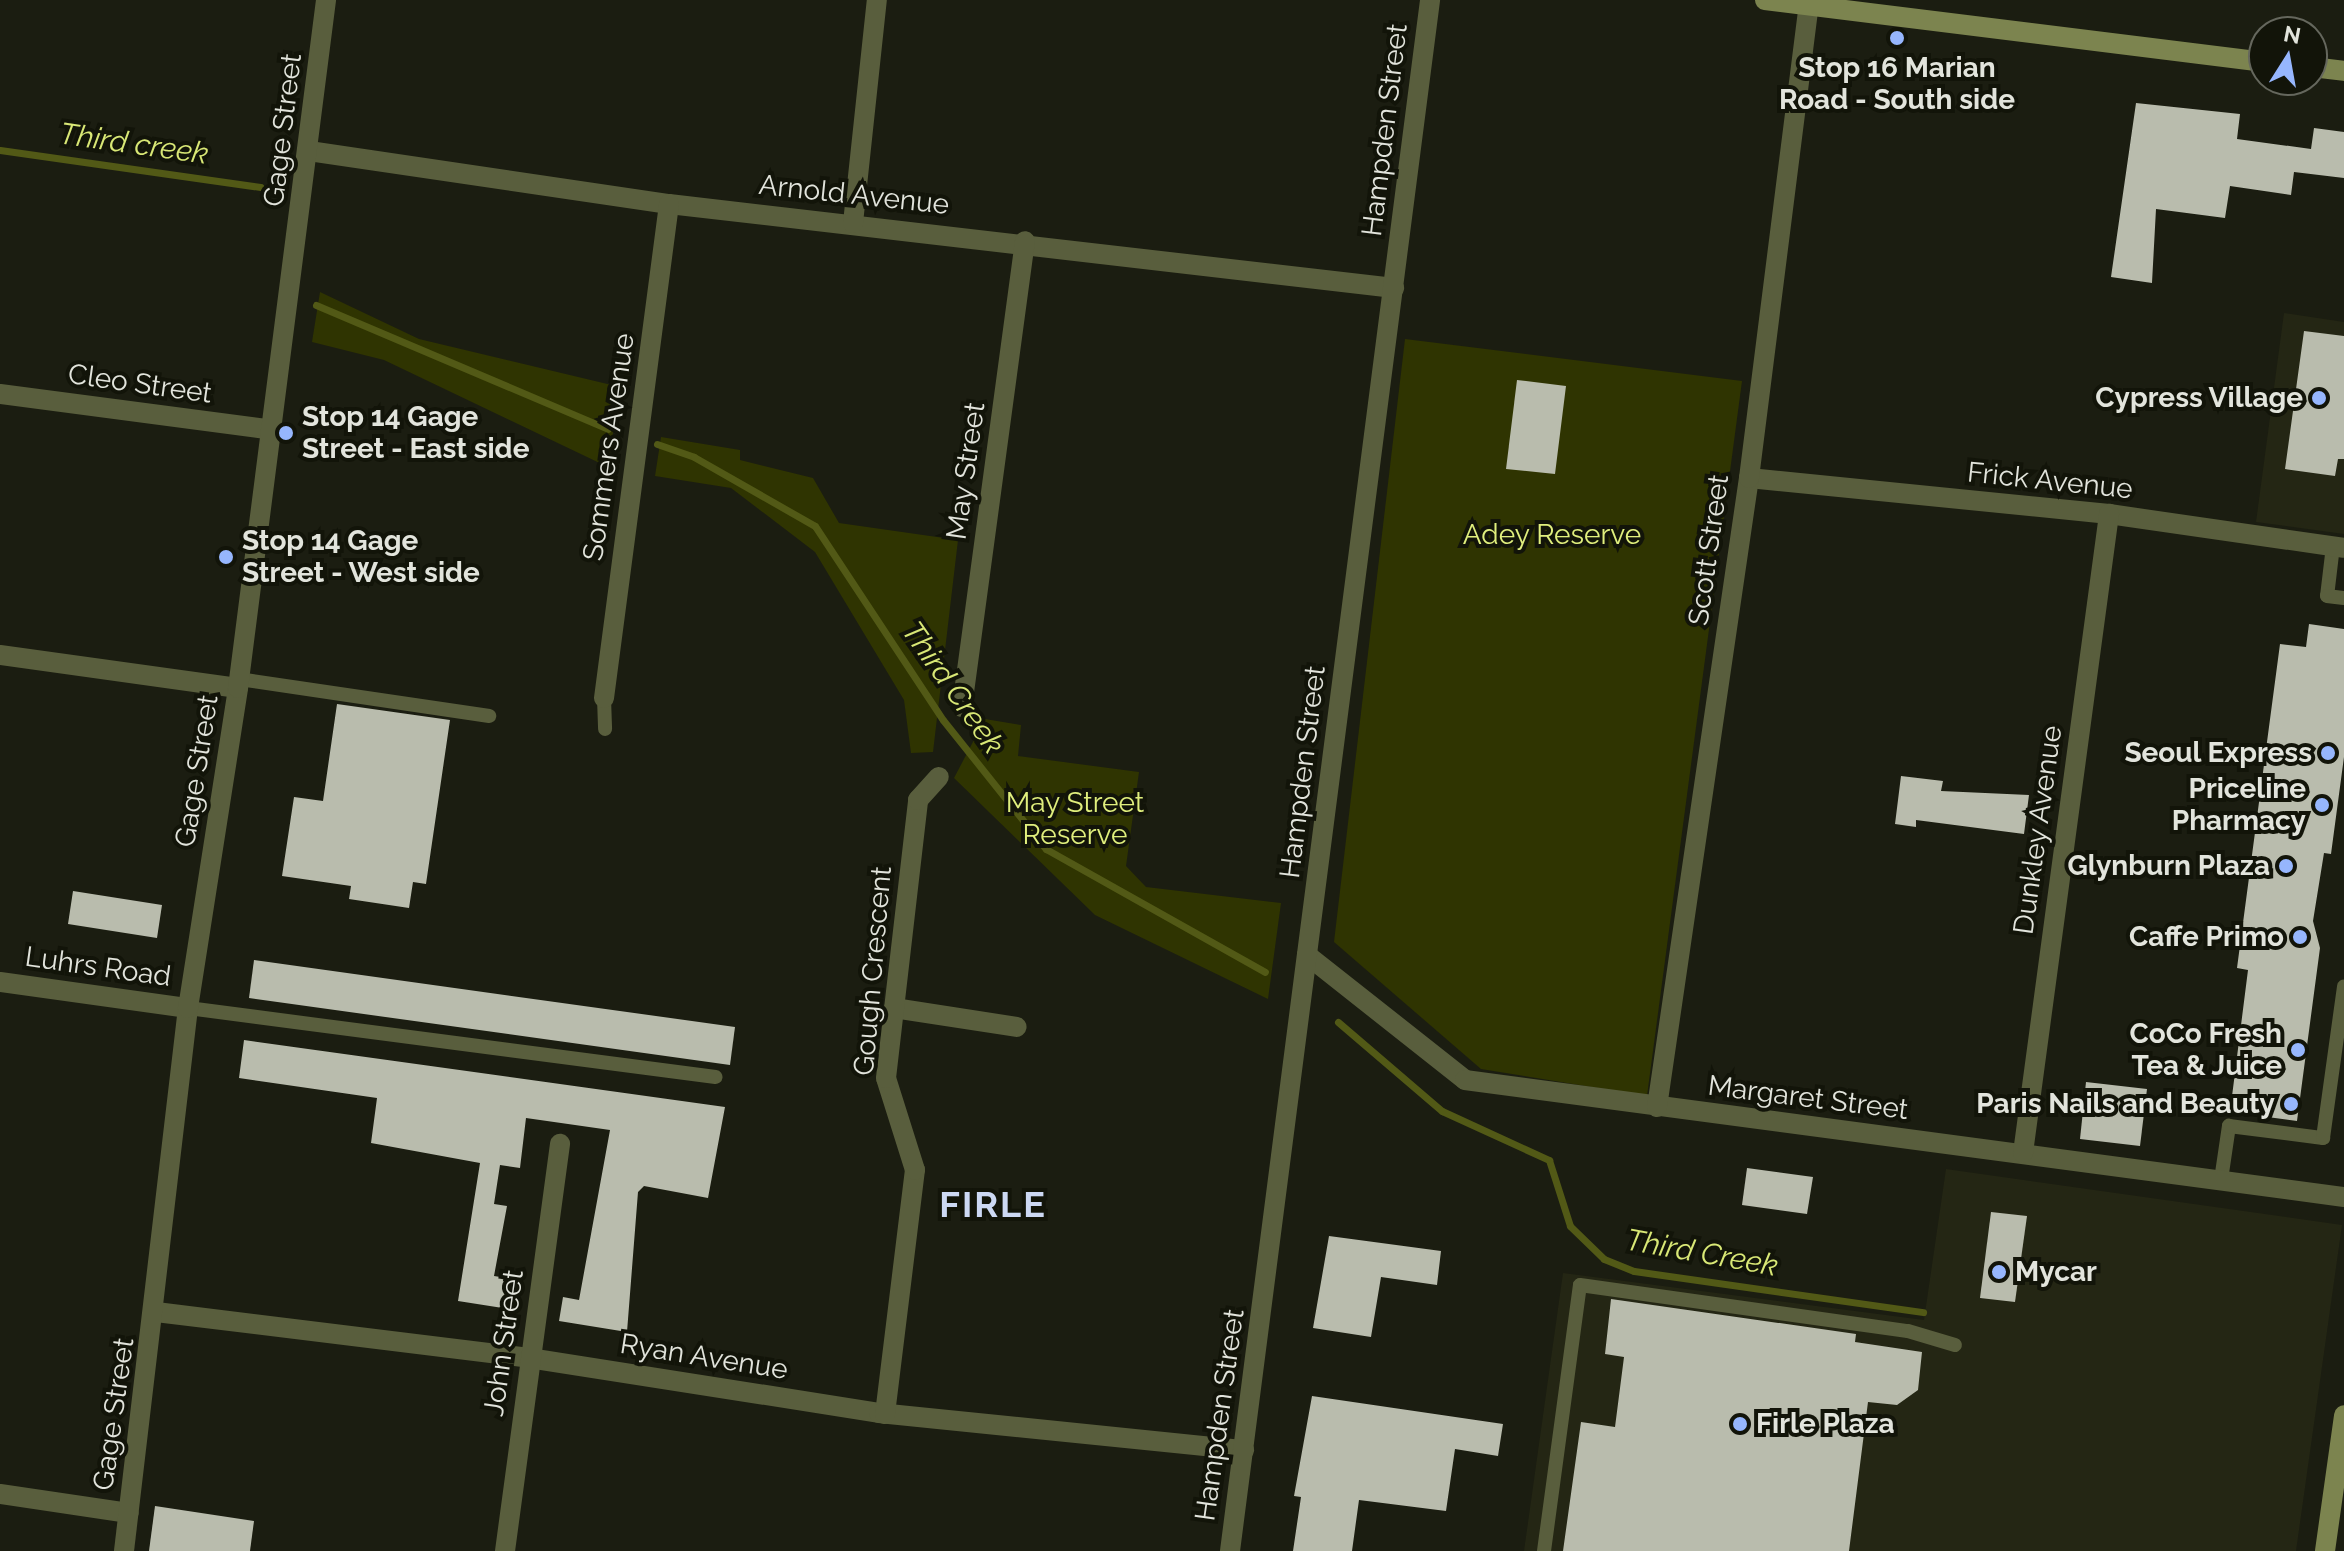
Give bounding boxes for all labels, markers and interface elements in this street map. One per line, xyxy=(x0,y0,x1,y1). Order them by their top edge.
north arrow xyxy=(2248,16,2328,96)
text: N xyxy=(2281,20,2303,49)
street label: Hampden Street xyxy=(1355,22,1415,238)
marker: Stop 16 Marian Road - South side xyxy=(1888,29,1906,47)
place label: Stop 16 Marian Road - South side xyxy=(1779,51,2015,117)
street label: Gage Street xyxy=(257,52,309,208)
water label: Third creek xyxy=(57,116,211,172)
street label: Arnold Avenue xyxy=(757,168,951,222)
street label: Sommers Avenue xyxy=(576,331,642,563)
street label: Cleo Street xyxy=(66,357,214,411)
place label: Cypress Village xyxy=(2094,381,2303,415)
marker: Cypress Village xyxy=(2310,389,2328,407)
place label: Stop 14 Gage Street - East side xyxy=(302,400,529,466)
street label: May Street xyxy=(940,400,992,542)
marker: Stop 14 Gage Street - East side xyxy=(277,424,295,442)
street label: Frick Avenue xyxy=(1965,456,2135,506)
street label: Scott Street xyxy=(1682,472,1736,628)
park label: Adey Reserve xyxy=(1462,518,1642,552)
place label: Stop 14 Gage Street - West side xyxy=(242,524,481,590)
marker: Stop 14 Gage Street - West side xyxy=(217,548,235,566)
water label: Third Creek xyxy=(894,615,1012,761)
street label: Hampden Street xyxy=(1273,664,1333,880)
street label: Gage Street xyxy=(168,692,226,850)
street label: Dunkley Avenue xyxy=(2007,723,2069,937)
place label: Seoul Express xyxy=(2124,736,2312,770)
marker: Seoul Express xyxy=(2319,744,2337,762)
place label: Priceline Pharmacy xyxy=(2172,772,2306,838)
park label: May Street Reserve xyxy=(1005,786,1145,852)
marker: Priceline Pharmacy xyxy=(2313,796,2331,814)
place label: Glynburn Plaza xyxy=(2067,849,2270,883)
marker: Glynburn Plaza xyxy=(2277,857,2295,875)
street label: Gough Crescent xyxy=(847,865,899,1077)
place label: Caffe Primo xyxy=(2129,920,2284,954)
marker: Caffe Primo xyxy=(2291,928,2309,946)
street label: Luhrs Road xyxy=(23,940,173,994)
place label: CoCo Fresh Tea & Juice xyxy=(2130,1017,2282,1083)
marker: CoCo Fresh Tea & Juice xyxy=(2289,1041,2307,1059)
street label: Margaret Street xyxy=(1706,1069,1910,1127)
place label: Paris Nails and Beauty xyxy=(1976,1087,2275,1121)
marker: Paris Nails and Beauty xyxy=(2282,1095,2300,1113)
district label: FIRLE xyxy=(939,1183,1047,1227)
water label: Third Creek xyxy=(1623,1222,1781,1284)
place label: Mycar xyxy=(2015,1255,2097,1289)
marker: Mycar xyxy=(1990,1263,2008,1281)
street label: John Street xyxy=(477,1268,531,1418)
street label: Hampden Street xyxy=(1188,1307,1252,1523)
street label: Ryan Avenue xyxy=(617,1327,791,1387)
street label: Gage Street xyxy=(87,1336,141,1492)
place label: Firle Plaza xyxy=(1756,1407,1895,1441)
marker: Firle Plaza xyxy=(1731,1415,1749,1433)

